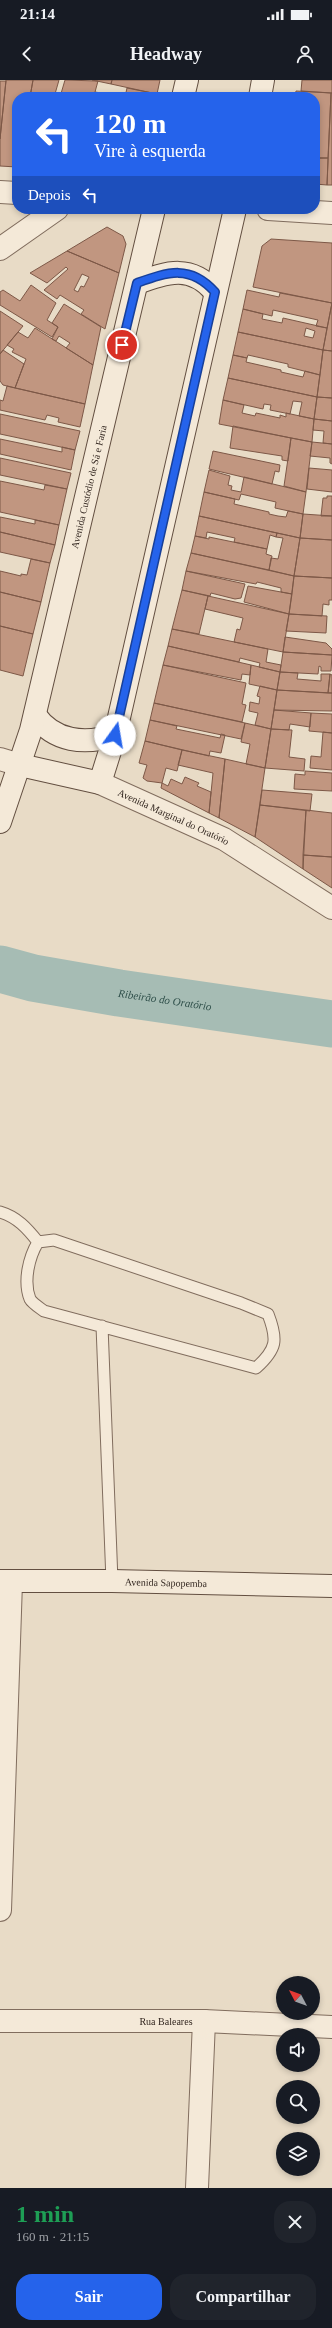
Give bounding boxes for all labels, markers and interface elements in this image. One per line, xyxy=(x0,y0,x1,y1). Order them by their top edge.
text: 21:14 xyxy=(20,6,55,22)
icon: back xyxy=(16,43,38,65)
icon: person xyxy=(294,43,316,65)
text: Headway xyxy=(130,44,202,64)
icon: left xyxy=(28,108,80,160)
text: 120 m xyxy=(94,108,166,139)
text: Vire à esquerda xyxy=(94,141,206,161)
icon: left xyxy=(79,184,101,206)
text: Depois xyxy=(28,187,71,203)
pin xyxy=(105,328,139,362)
icon: arrive xyxy=(111,334,133,356)
street label: Avenida Custódio de Sá e Faria xyxy=(69,423,108,550)
position arrow xyxy=(94,714,136,756)
street label: Avenida Marginal do Oratório xyxy=(116,786,232,847)
water label: Ribeirão do Oratório xyxy=(117,987,213,1012)
street label: Avenida Sapopemba xyxy=(125,1576,208,1589)
north arrow xyxy=(276,1976,320,2020)
map controls xyxy=(276,1976,320,2176)
street label: Rua Baleares xyxy=(139,2016,193,2027)
button: sound xyxy=(276,2028,320,2072)
button: search xyxy=(276,2080,320,2124)
button: layers xyxy=(276,2132,320,2176)
text: 1 min xyxy=(16,2201,74,2227)
button: close xyxy=(274,2201,316,2243)
text: 160 m · 21:15 xyxy=(16,2229,89,2244)
button: Sair xyxy=(16,2274,162,2320)
button: Compartilhar xyxy=(170,2274,316,2320)

